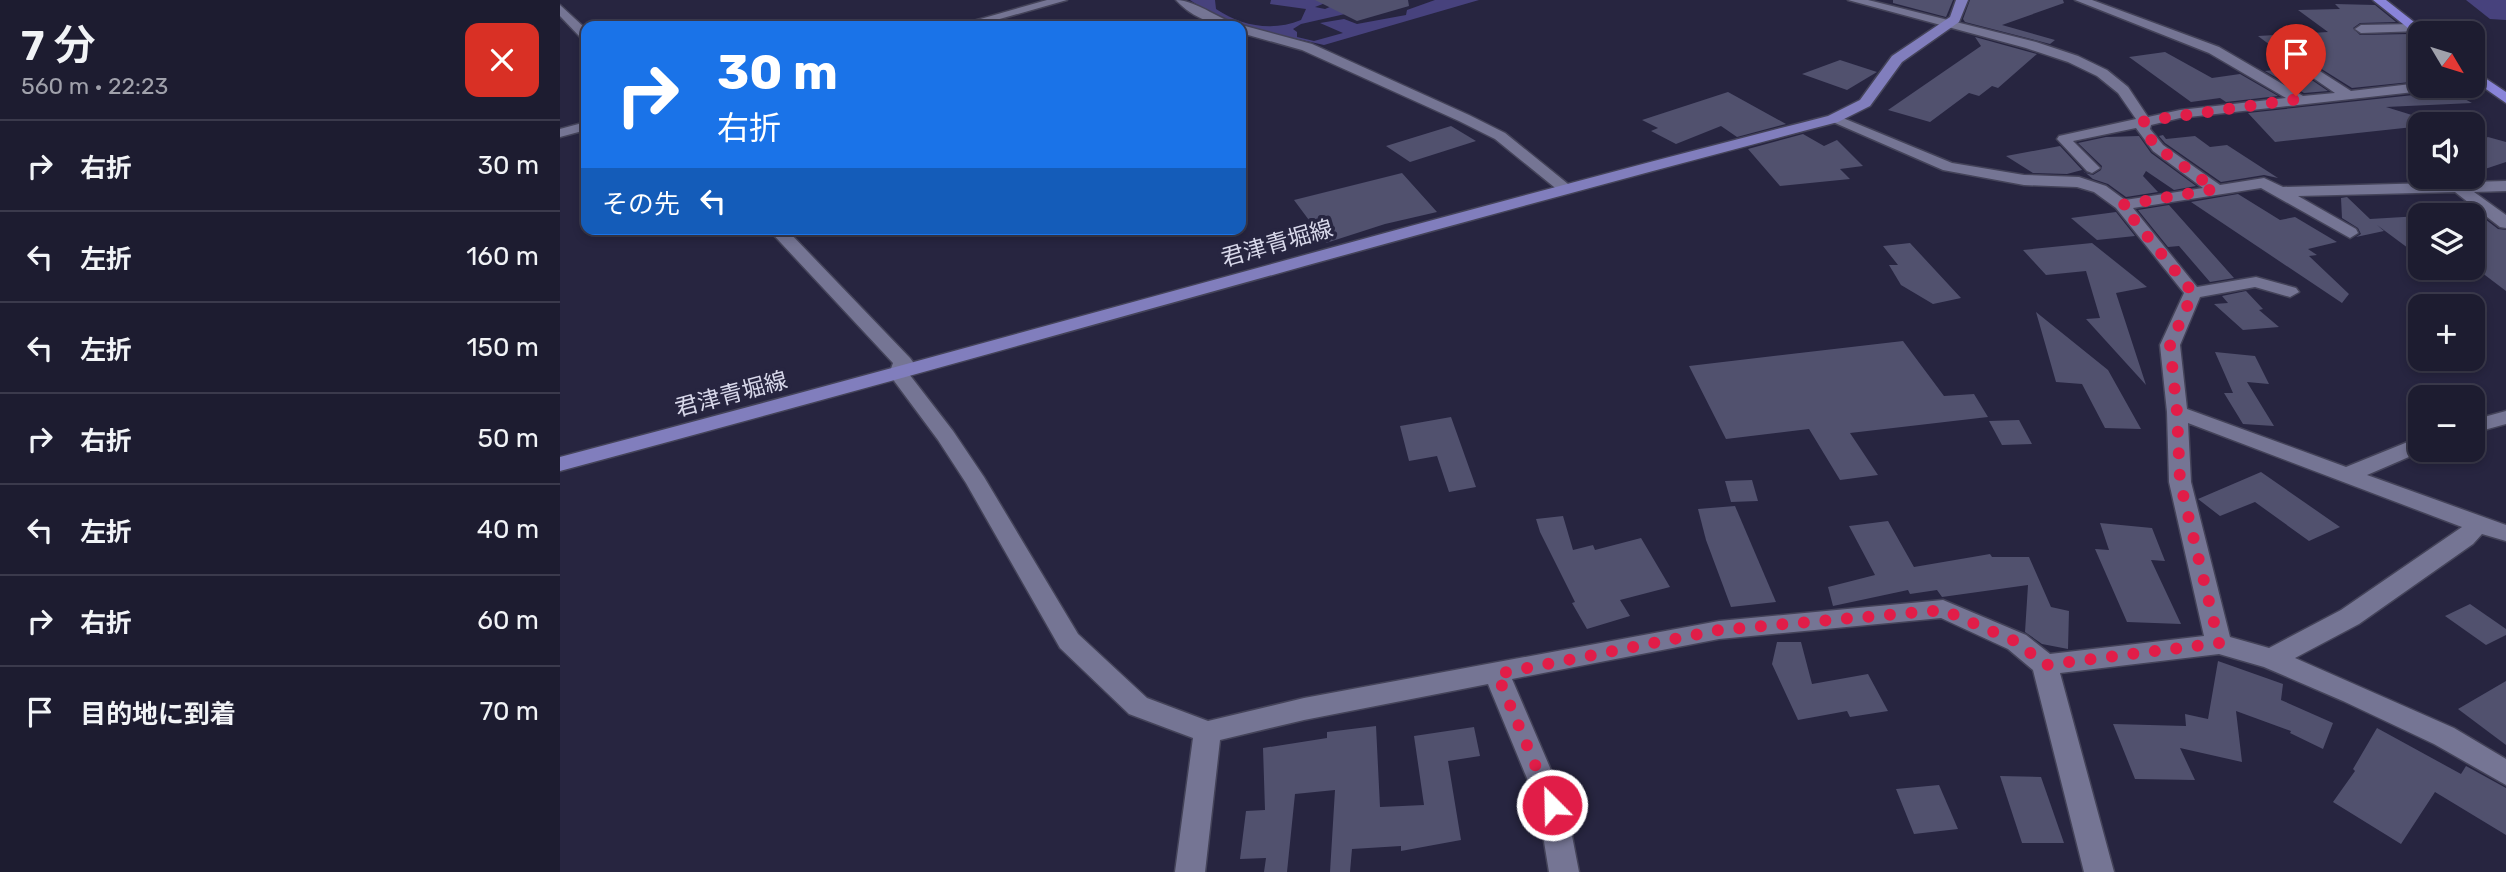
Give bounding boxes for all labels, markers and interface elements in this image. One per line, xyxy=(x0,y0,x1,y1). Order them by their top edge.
text: 7 分 xyxy=(21,21,96,71)
north arrow xyxy=(2408,21,2485,98)
map controls xyxy=(2408,21,2485,462)
button: close xyxy=(465,23,539,97)
pin xyxy=(2266,24,2326,96)
icon: arrive xyxy=(2277,35,2315,73)
text: 30 m xyxy=(717,43,838,101)
icon: right xyxy=(602,49,693,140)
text: 560 m · 22:23 xyxy=(21,72,168,100)
text: 右折 xyxy=(717,109,781,147)
button: sound xyxy=(2408,112,2485,189)
icon: right xyxy=(21,147,59,185)
text: 30 m xyxy=(477,150,539,181)
text: 右折 xyxy=(80,153,132,184)
icon: left xyxy=(694,182,732,220)
text: その先 xyxy=(602,189,680,220)
button: layers xyxy=(2408,203,2485,280)
street label: 君津青堀線 xyxy=(1218,214,1336,272)
icon: left xyxy=(21,238,59,276)
text: 160 m xyxy=(466,241,539,272)
text: 左折 xyxy=(80,244,132,275)
button: + xyxy=(2408,294,2485,371)
icon: left xyxy=(21,329,59,367)
text: 150 m xyxy=(466,332,539,363)
text: 左折 xyxy=(80,335,132,366)
street label: 君津青堀線 xyxy=(672,366,790,422)
button: − xyxy=(2408,385,2485,462)
icon: right xyxy=(21,420,59,458)
text: 50 m xyxy=(478,423,539,454)
text: 右折 xyxy=(80,426,132,457)
icon: left xyxy=(21,511,59,549)
text: 40 m xyxy=(477,514,539,545)
text: 左折 xyxy=(80,517,132,548)
icon: right xyxy=(21,602,59,640)
text: 60 m xyxy=(477,605,539,636)
text: 右折 xyxy=(80,608,132,639)
icon: arrive xyxy=(21,693,59,731)
text: 70 m xyxy=(480,696,539,727)
text: 目的地に到着 xyxy=(80,699,236,730)
position arrow xyxy=(1515,768,1589,842)

